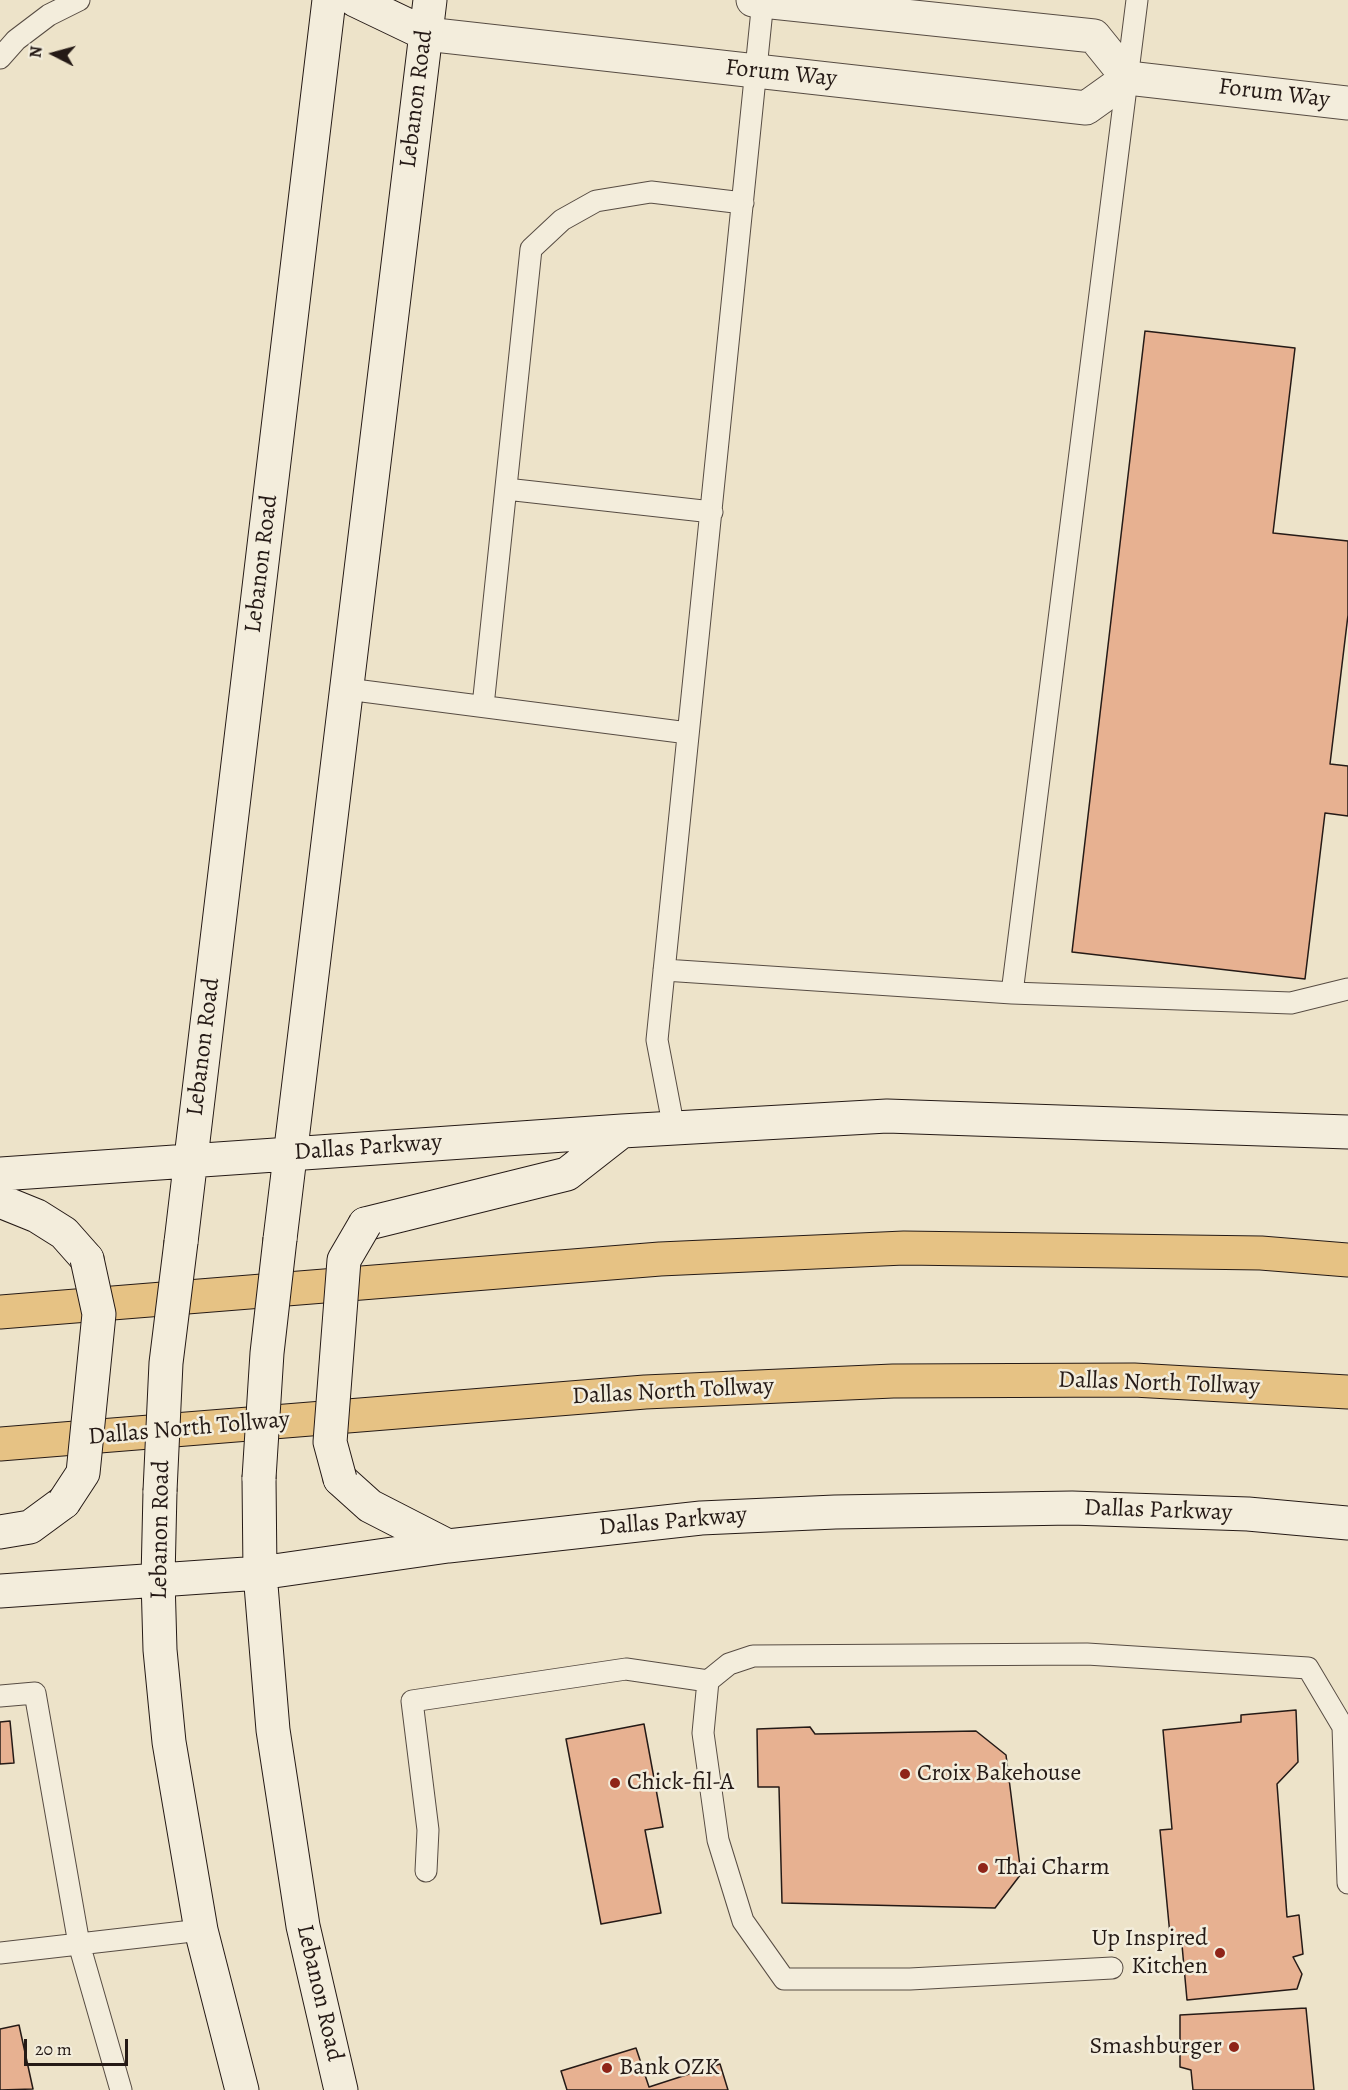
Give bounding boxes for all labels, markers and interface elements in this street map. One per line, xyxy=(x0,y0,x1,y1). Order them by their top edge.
north arrow xyxy=(24,24,84,84)
street label: Lebanon Road xyxy=(394,28,440,170)
text: N xyxy=(25,45,48,59)
street label: Forum Way xyxy=(724,54,838,94)
street label: Forum Way xyxy=(1217,73,1331,115)
street label: Lebanon Road xyxy=(239,493,285,635)
street label: Lebanon Road xyxy=(181,976,227,1118)
street label: Dallas Parkway xyxy=(293,1128,443,1168)
street label: Dallas North Tollway xyxy=(1058,1366,1260,1402)
street label: Dallas North Tollway xyxy=(571,1372,775,1412)
street label: Dallas North Tollway xyxy=(87,1406,291,1452)
street label: Lebanon Road xyxy=(145,1460,177,1600)
street label: Dallas Parkway xyxy=(1083,1494,1233,1528)
street label: Dallas Parkway xyxy=(598,1501,748,1543)
place label: Croix Bakehouse xyxy=(917,1760,1081,1788)
marker: Croix Bakehouse xyxy=(898,1767,912,1781)
place label: Chick-fil-A xyxy=(627,1769,734,1797)
marker: Chick-fil-A xyxy=(608,1776,622,1790)
place label: Thai Charm xyxy=(995,1854,1110,1882)
marker: Thai Charm xyxy=(976,1861,990,1875)
street label: Lebanon Road xyxy=(289,1922,349,2064)
place label: Up Inspired Kitchen xyxy=(1091,1925,1208,1981)
marker: Up Inspired Kitchen xyxy=(1213,1946,1227,1960)
scale bar xyxy=(27,2027,130,2065)
place label: Smashburger xyxy=(1090,2033,1222,2061)
text: 20 m xyxy=(35,2037,72,2061)
marker: Smashburger xyxy=(1227,2040,1241,2054)
place label: Bank OZK xyxy=(619,2054,720,2082)
marker: Bank OZK xyxy=(600,2061,614,2075)

